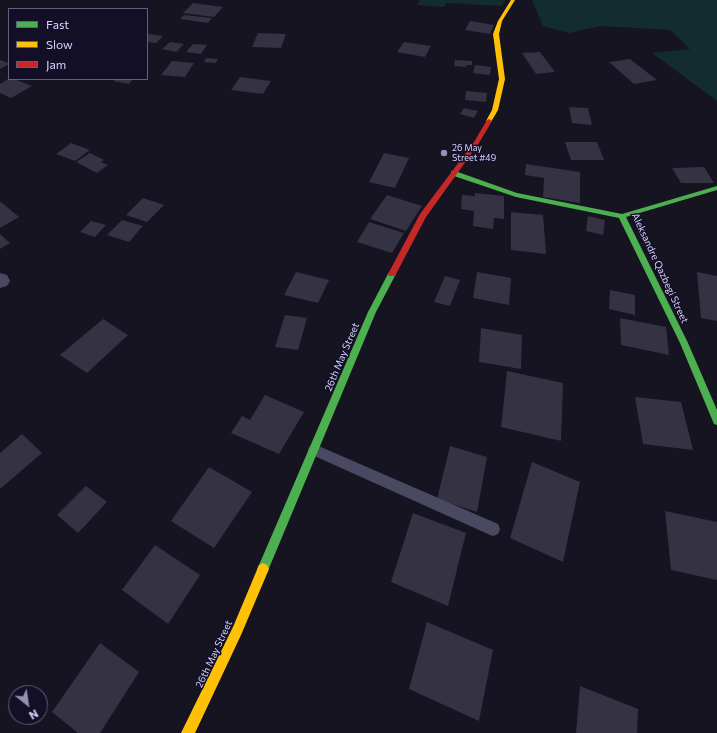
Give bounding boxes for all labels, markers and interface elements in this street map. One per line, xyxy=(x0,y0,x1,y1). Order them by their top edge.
legend xyxy=(8,8,148,80)
text: Fast xyxy=(46,17,69,31)
text: Slow xyxy=(46,37,73,51)
text: Jam xyxy=(46,57,66,71)
place label: 26 May Street #49 xyxy=(452,143,496,164)
marker: 26 May Street #49 xyxy=(439,148,449,158)
street label: Aleksandre Qazbegi Street xyxy=(629,211,691,325)
street label: 26th May Street xyxy=(322,321,362,393)
street label: 26th May Street xyxy=(193,618,235,690)
north arrow xyxy=(8,685,48,725)
text: N xyxy=(27,707,41,723)

